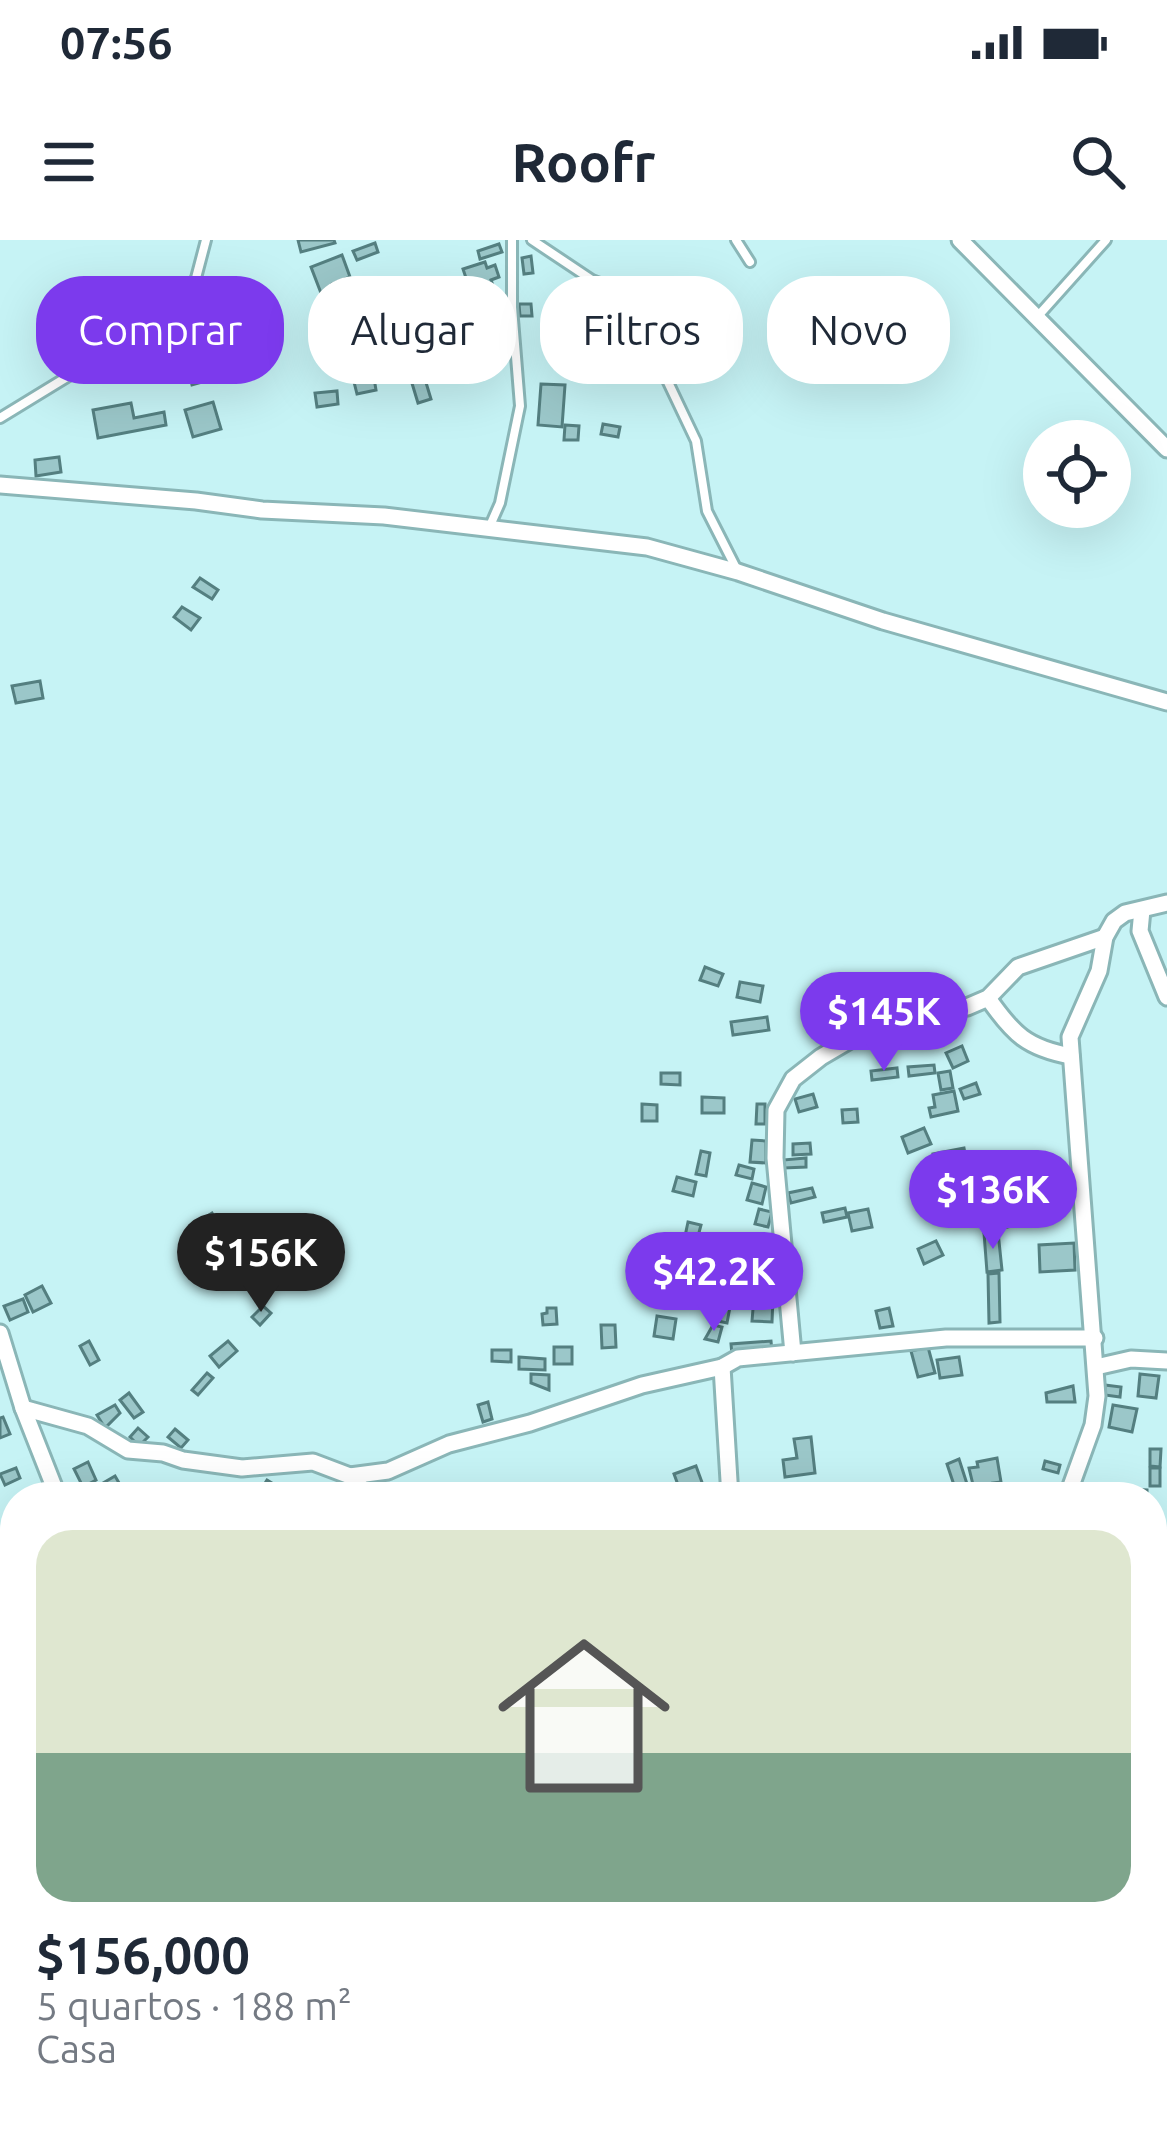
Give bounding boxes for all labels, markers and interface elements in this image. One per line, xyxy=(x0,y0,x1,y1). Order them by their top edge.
text: 07:56 xyxy=(60,17,173,68)
icon: menu xyxy=(36,129,102,195)
icon: search xyxy=(1065,129,1131,195)
text: Roofr xyxy=(512,132,655,192)
chip: Comprar xyxy=(36,276,284,384)
chip: Alugar xyxy=(308,276,516,384)
chip: Filtros xyxy=(540,276,743,384)
chip: Novo xyxy=(767,276,950,384)
map controls xyxy=(1023,420,1131,528)
button: locate xyxy=(1023,420,1131,528)
pin: $145K xyxy=(800,972,968,1074)
text: $145K xyxy=(827,989,941,1032)
pin: $136K xyxy=(909,1150,1077,1252)
text: $136K xyxy=(936,1167,1050,1210)
pin: $156K xyxy=(177,1213,345,1315)
text: $156K xyxy=(204,1230,318,1273)
pin: $42.2K xyxy=(616,1232,812,1334)
text: $42.2K xyxy=(652,1249,776,1292)
icon: home xyxy=(476,1608,692,1824)
text: $156,000 xyxy=(36,1926,250,1984)
text: 5 quartos · 188 m² xyxy=(36,1984,352,2027)
text: Casa xyxy=(36,2027,117,2070)

